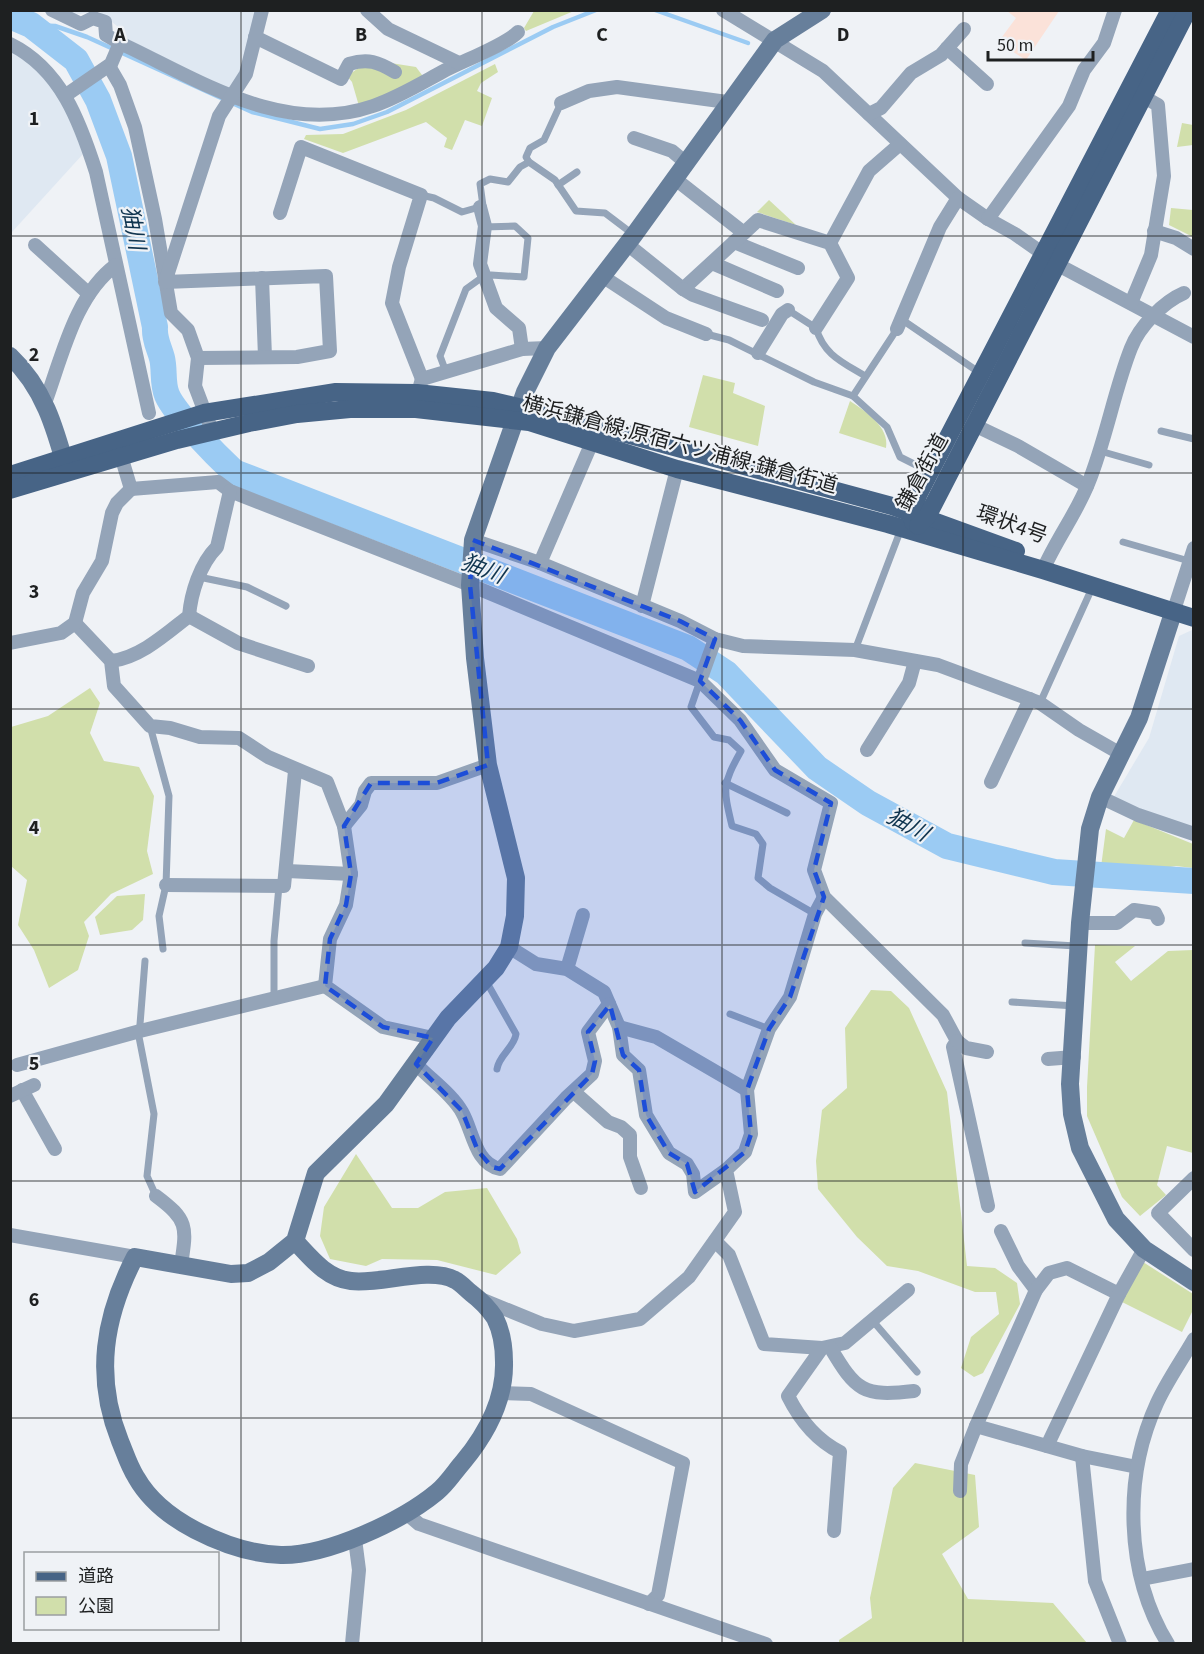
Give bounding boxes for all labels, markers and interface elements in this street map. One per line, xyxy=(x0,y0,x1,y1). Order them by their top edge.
text: A xyxy=(113,21,126,49)
text: B xyxy=(355,21,367,49)
text: C xyxy=(596,21,608,49)
text: D xyxy=(837,21,849,49)
scale bar xyxy=(988,24,1093,62)
text: 50 m xyxy=(997,33,1033,58)
text: 1 xyxy=(29,105,39,133)
water label: 㹨川 xyxy=(113,203,153,255)
text: 2 xyxy=(29,341,39,369)
street label: 横浜鎌倉線;原宿六ツ浦線;鎌倉街道 xyxy=(519,387,841,501)
street label: 鎌倉街道 xyxy=(889,428,955,516)
street label: 環状4号 xyxy=(972,497,1052,551)
water label: 㹨川 xyxy=(457,546,511,593)
text: 3 xyxy=(29,578,39,606)
water label: 㹨川 xyxy=(881,800,937,851)
text: 4 xyxy=(29,814,40,842)
text: 5 xyxy=(29,1050,39,1078)
text: 6 xyxy=(29,1286,39,1314)
legend xyxy=(24,1552,219,1630)
text: 道路 xyxy=(78,1564,114,1589)
text: 公園 xyxy=(78,1594,114,1619)

